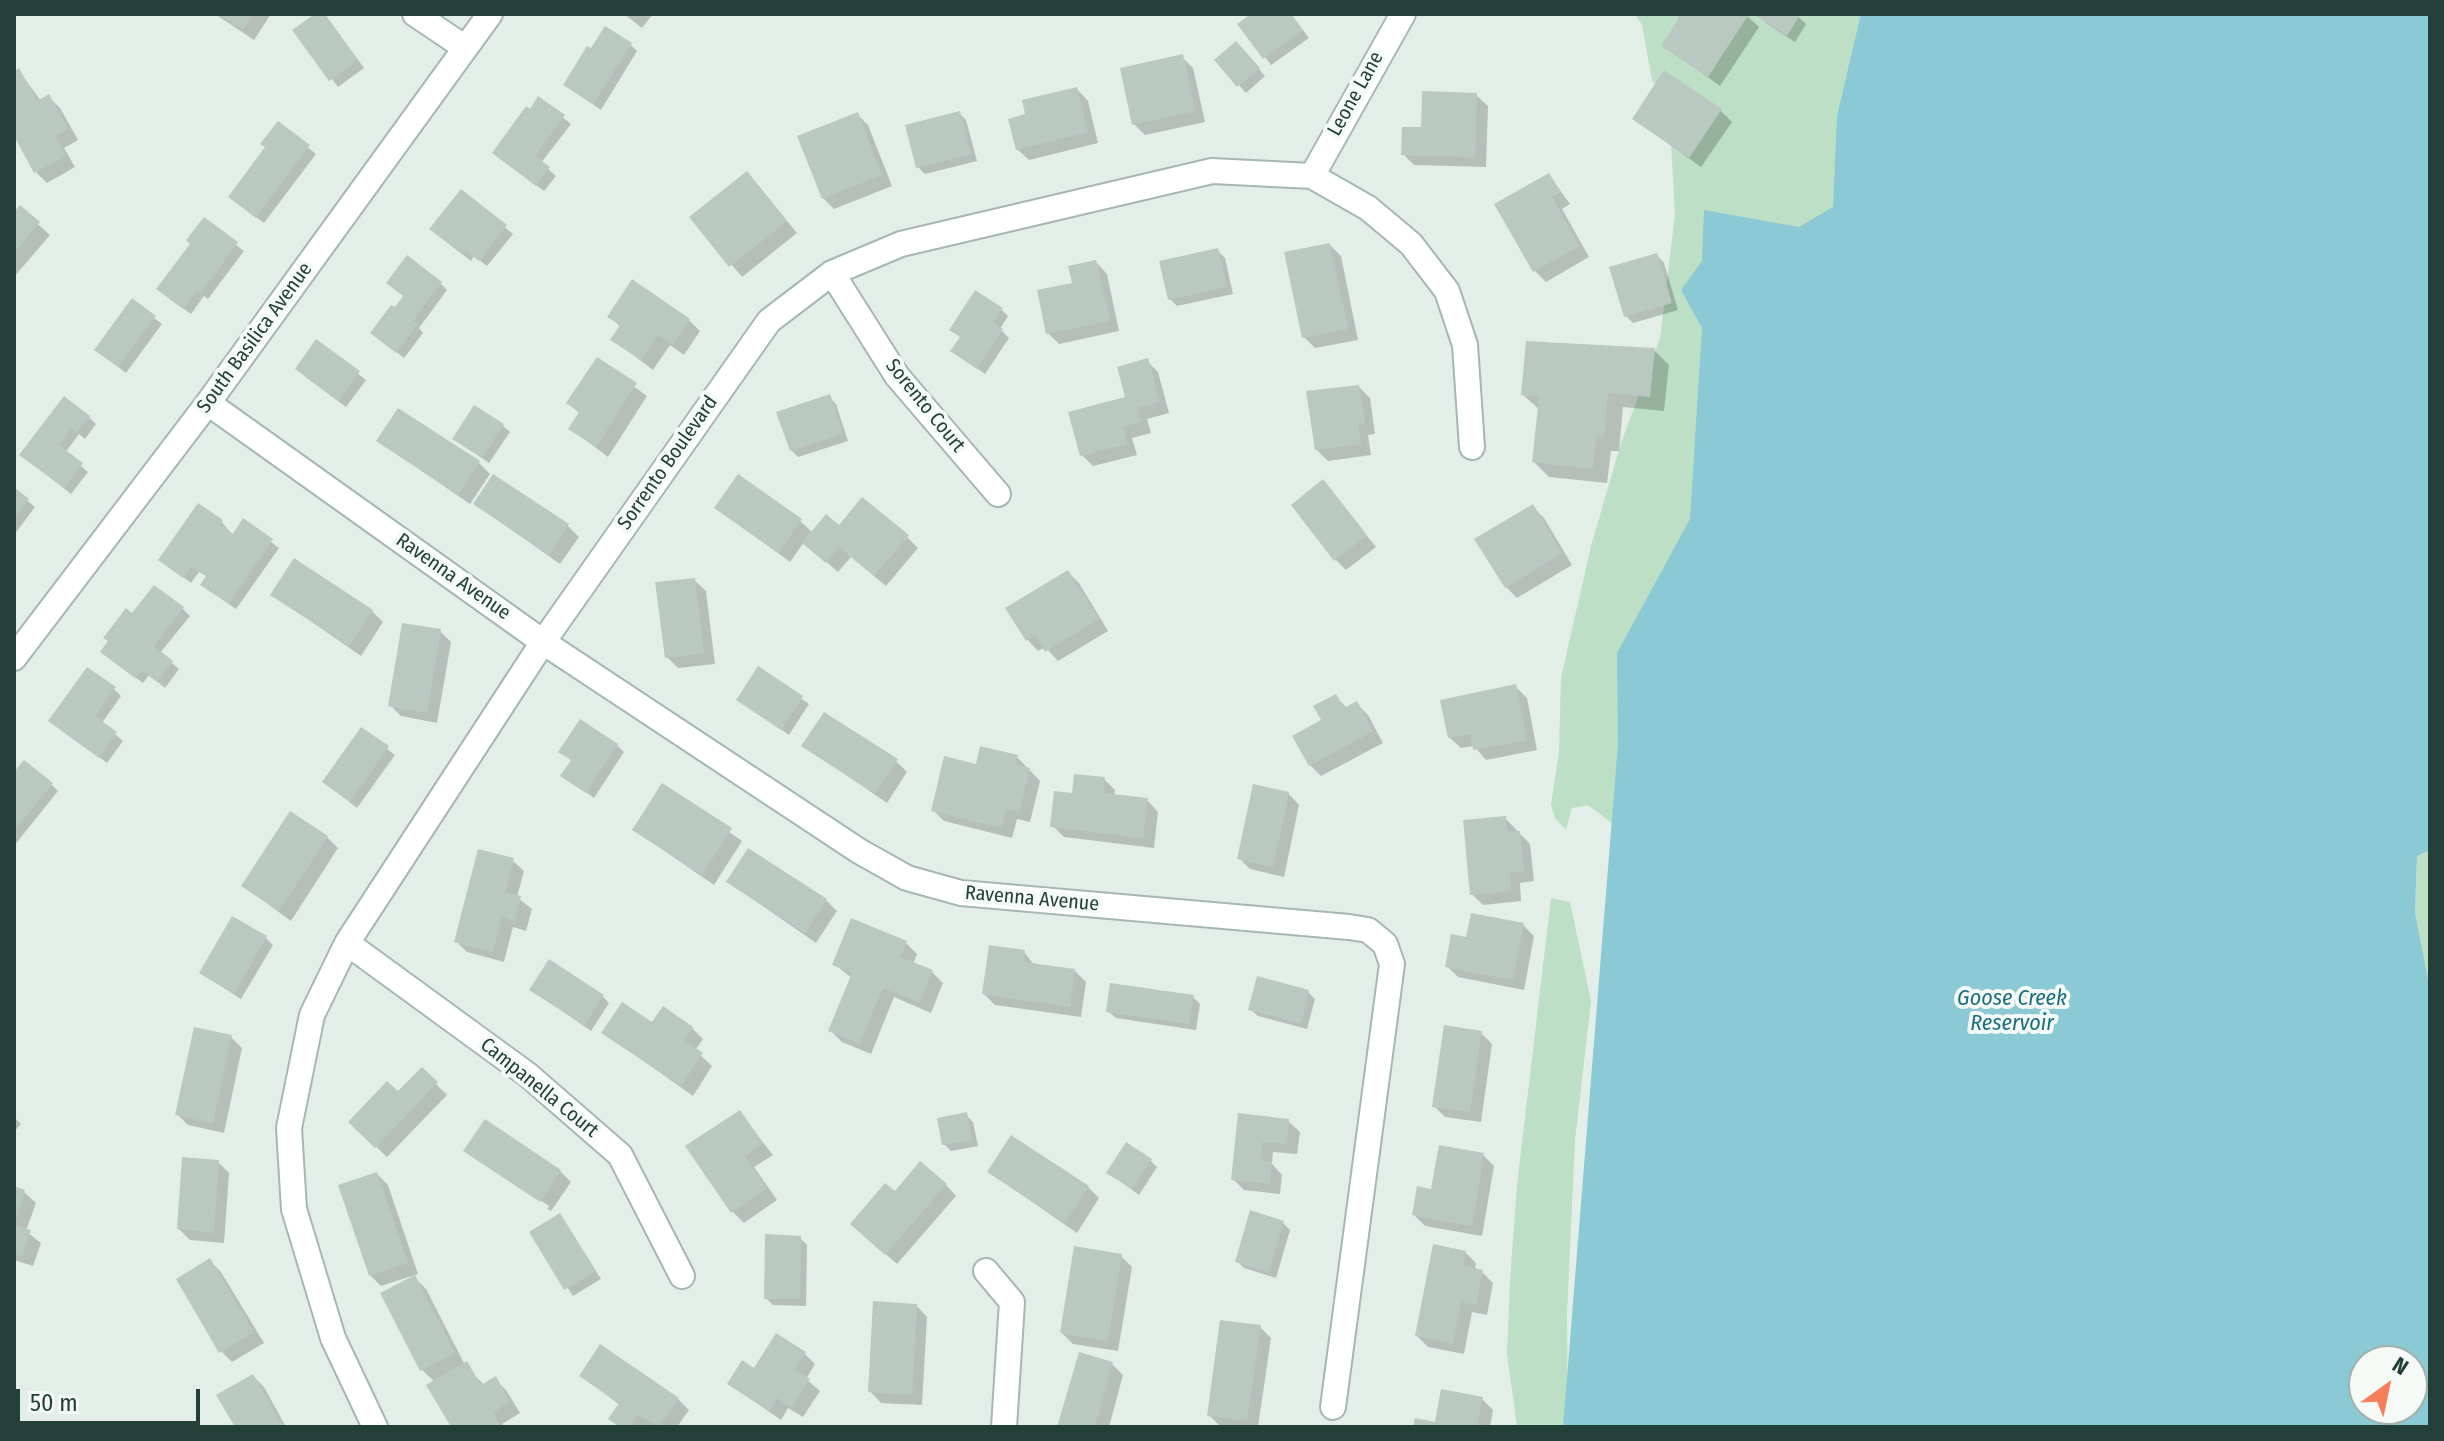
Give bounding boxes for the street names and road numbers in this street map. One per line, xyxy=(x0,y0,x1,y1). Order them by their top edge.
street label: Leone Lane xyxy=(1323,48,1389,140)
street label: South Basilica Avenue xyxy=(192,258,318,418)
street label: Sorento Court xyxy=(880,355,970,457)
street label: Sorrento Boulevard xyxy=(613,391,723,535)
street label: Ravenna Avenue xyxy=(391,529,515,625)
street label: Ravenna Avenue xyxy=(964,881,1100,917)
street label: Campanella Court xyxy=(475,1033,603,1143)

